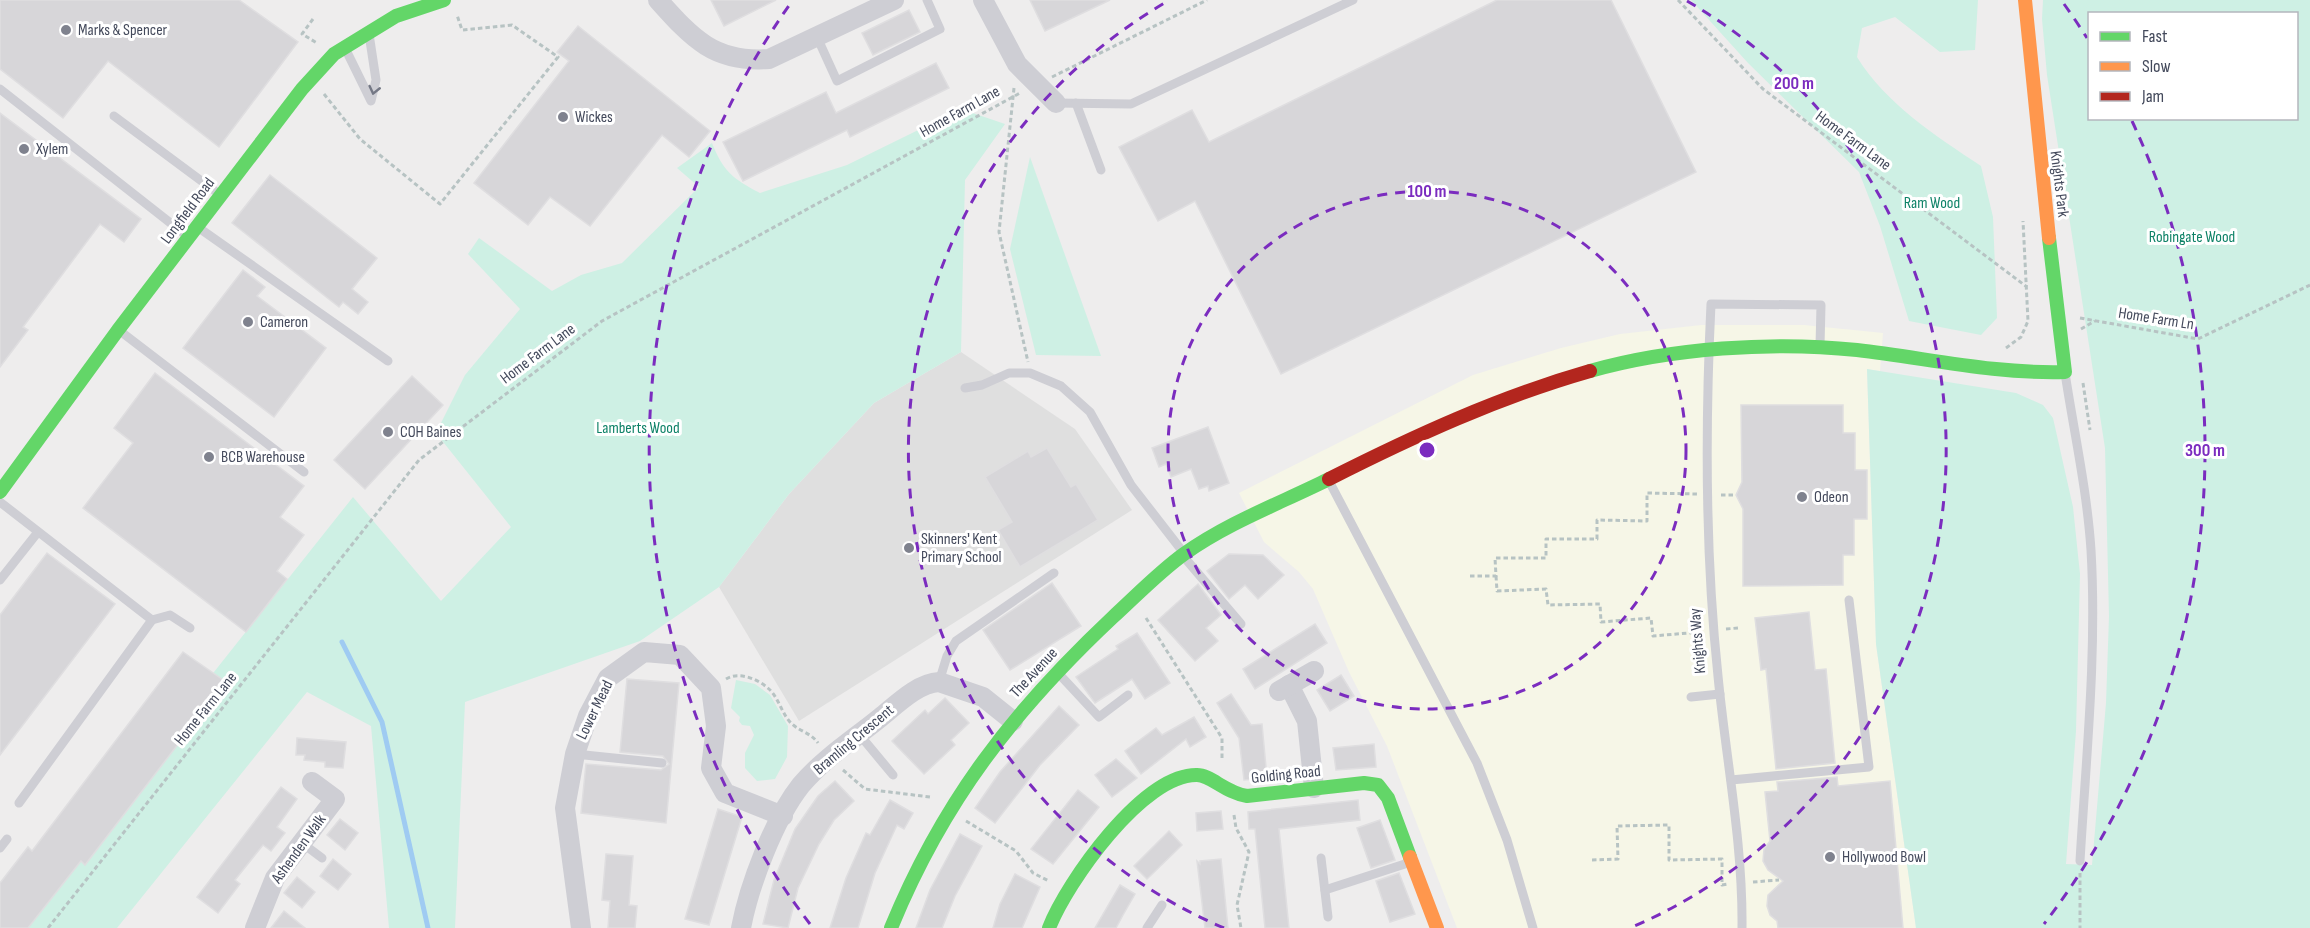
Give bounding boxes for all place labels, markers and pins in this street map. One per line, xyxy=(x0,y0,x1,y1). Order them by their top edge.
place label: Marks & Spencer xyxy=(78,21,168,40)
marker: Marks & Spencer xyxy=(59,23,73,37)
place label: Wickes xyxy=(575,108,613,127)
marker: Wickes xyxy=(556,110,570,124)
place label: Xylem xyxy=(35,140,68,159)
marker: Xylem xyxy=(17,142,31,156)
place label: Cameron xyxy=(260,313,308,332)
marker: Cameron xyxy=(241,315,255,329)
place label: COH Baines xyxy=(400,423,462,442)
marker: COH Baines xyxy=(381,425,395,439)
centre of rings xyxy=(1417,440,1437,460)
place label: BCB Warehouse xyxy=(221,448,305,467)
marker: BCB Warehouse xyxy=(202,450,216,464)
place label: Odeon xyxy=(1814,488,1848,507)
marker: Odeon xyxy=(1795,490,1809,504)
place label: Skinners' Kent Primary School xyxy=(921,530,1002,567)
marker: Skinners' Kent Primary School xyxy=(902,541,916,555)
place label: Hollywood Bowl xyxy=(1842,848,1926,867)
marker: Hollywood Bowl xyxy=(1823,850,1837,864)

